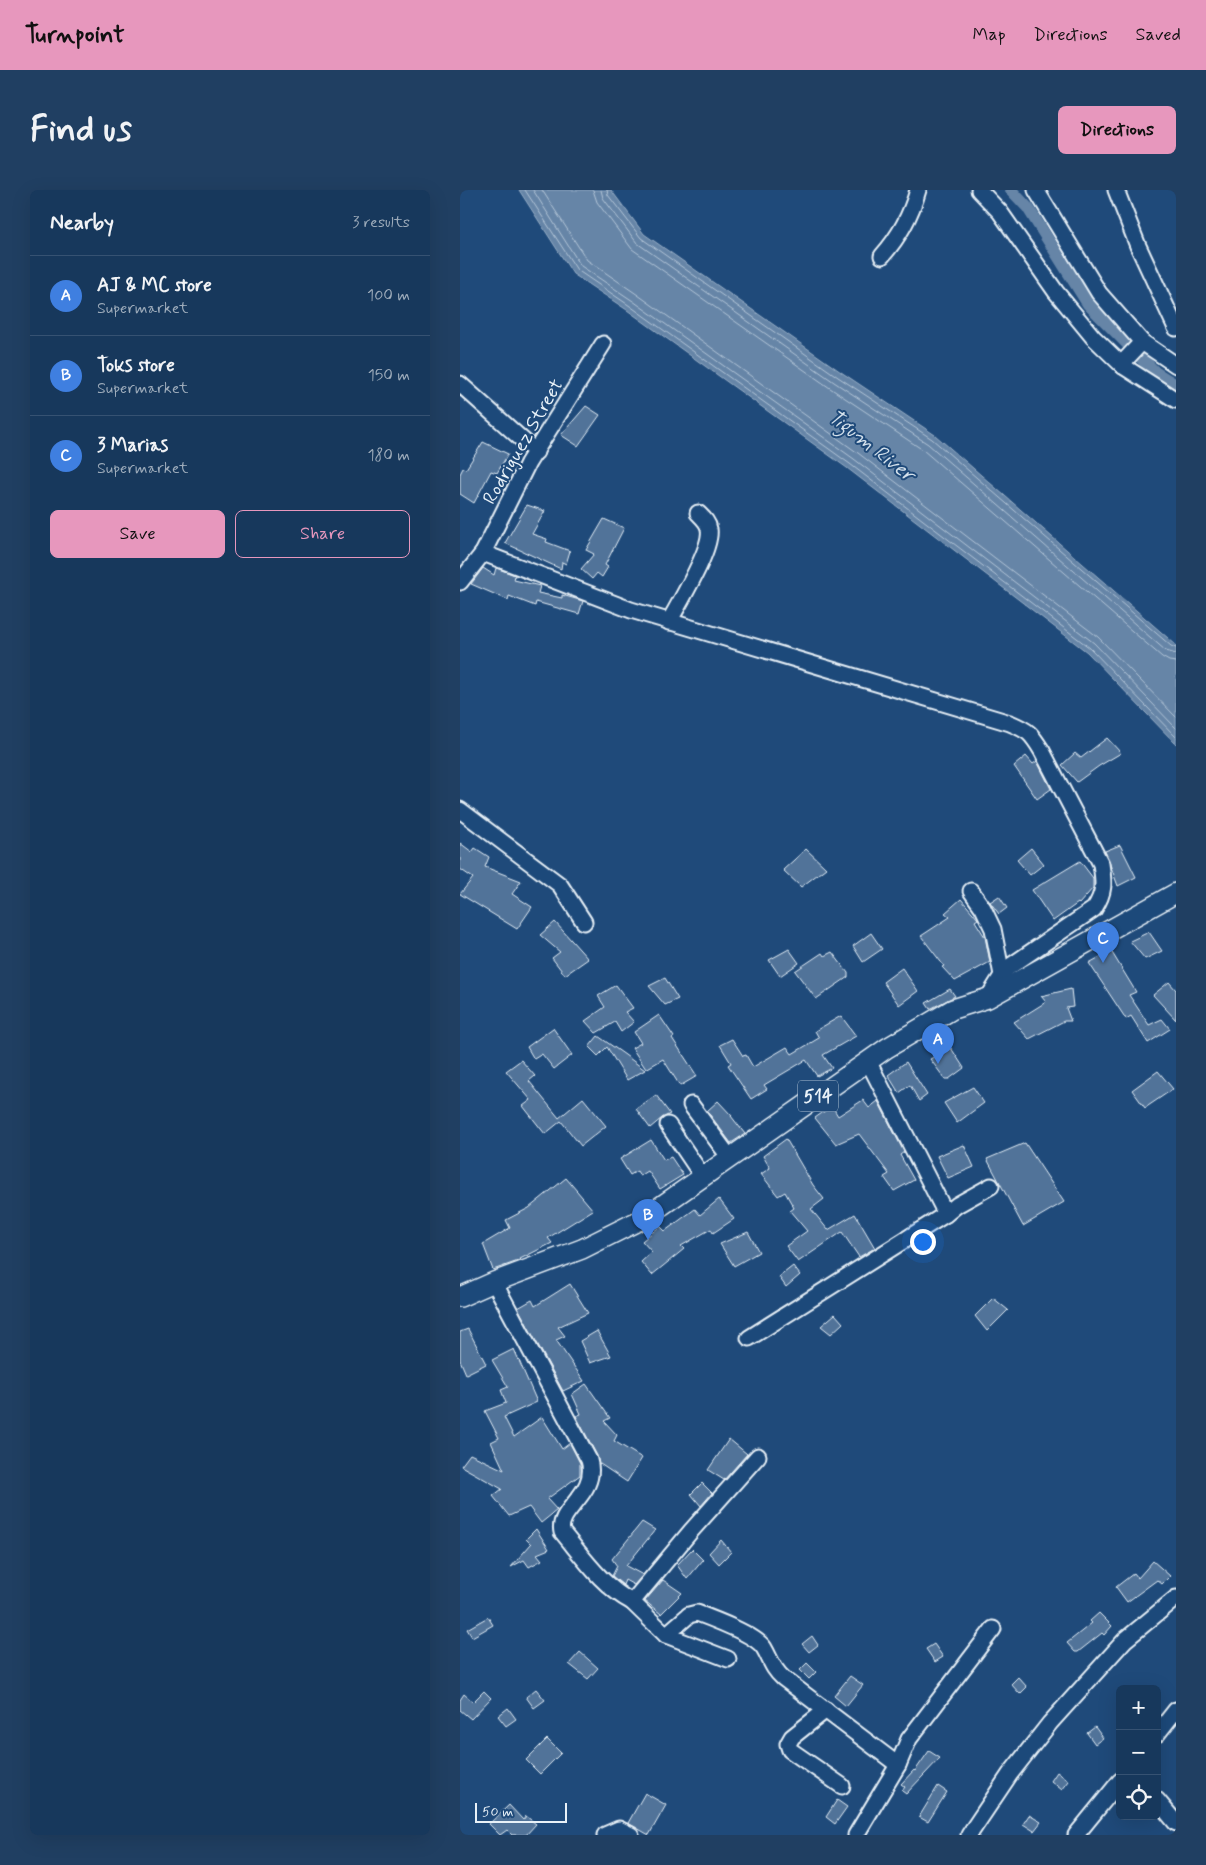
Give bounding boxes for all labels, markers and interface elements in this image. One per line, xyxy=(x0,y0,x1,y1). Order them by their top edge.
text: Turnpoint xyxy=(25,20,125,51)
text: Map xyxy=(973,23,1006,47)
text: Directions xyxy=(1034,23,1108,47)
text: Saved xyxy=(1136,23,1181,47)
button: Directions xyxy=(1058,106,1176,154)
text: Find us xyxy=(30,107,132,153)
text: Nearby xyxy=(50,209,114,237)
text: 3 results xyxy=(352,212,410,233)
text: AJ & MC store xyxy=(97,273,212,298)
text: A xyxy=(61,285,71,306)
text: 100 m xyxy=(367,285,410,306)
text: Supermarket xyxy=(97,298,188,319)
text: Toks store xyxy=(97,353,175,378)
text: B xyxy=(61,365,71,386)
text: 150 m xyxy=(368,365,410,386)
street label: Rodriguez Street xyxy=(477,374,570,509)
text: Supermarket xyxy=(97,378,188,399)
water label: Tigum River xyxy=(821,404,922,492)
text: 3 Marias xyxy=(97,433,168,458)
text: C xyxy=(60,445,72,466)
text: 180 m xyxy=(367,445,410,466)
text: Supermarket xyxy=(97,458,188,479)
button: Save xyxy=(50,510,225,558)
button: Share xyxy=(235,510,410,558)
pin: C xyxy=(1087,922,1119,963)
pin: A xyxy=(922,1023,954,1064)
road number: 514 xyxy=(798,1080,838,1111)
pin: B xyxy=(632,1199,664,1240)
your location xyxy=(910,1229,936,1255)
map controls xyxy=(1116,1685,1161,1820)
button: + xyxy=(1116,1685,1161,1730)
button: − xyxy=(1116,1730,1161,1775)
button: locate xyxy=(1116,1775,1161,1820)
scale bar xyxy=(475,1800,568,1823)
text: 50 m xyxy=(482,1803,513,1821)

